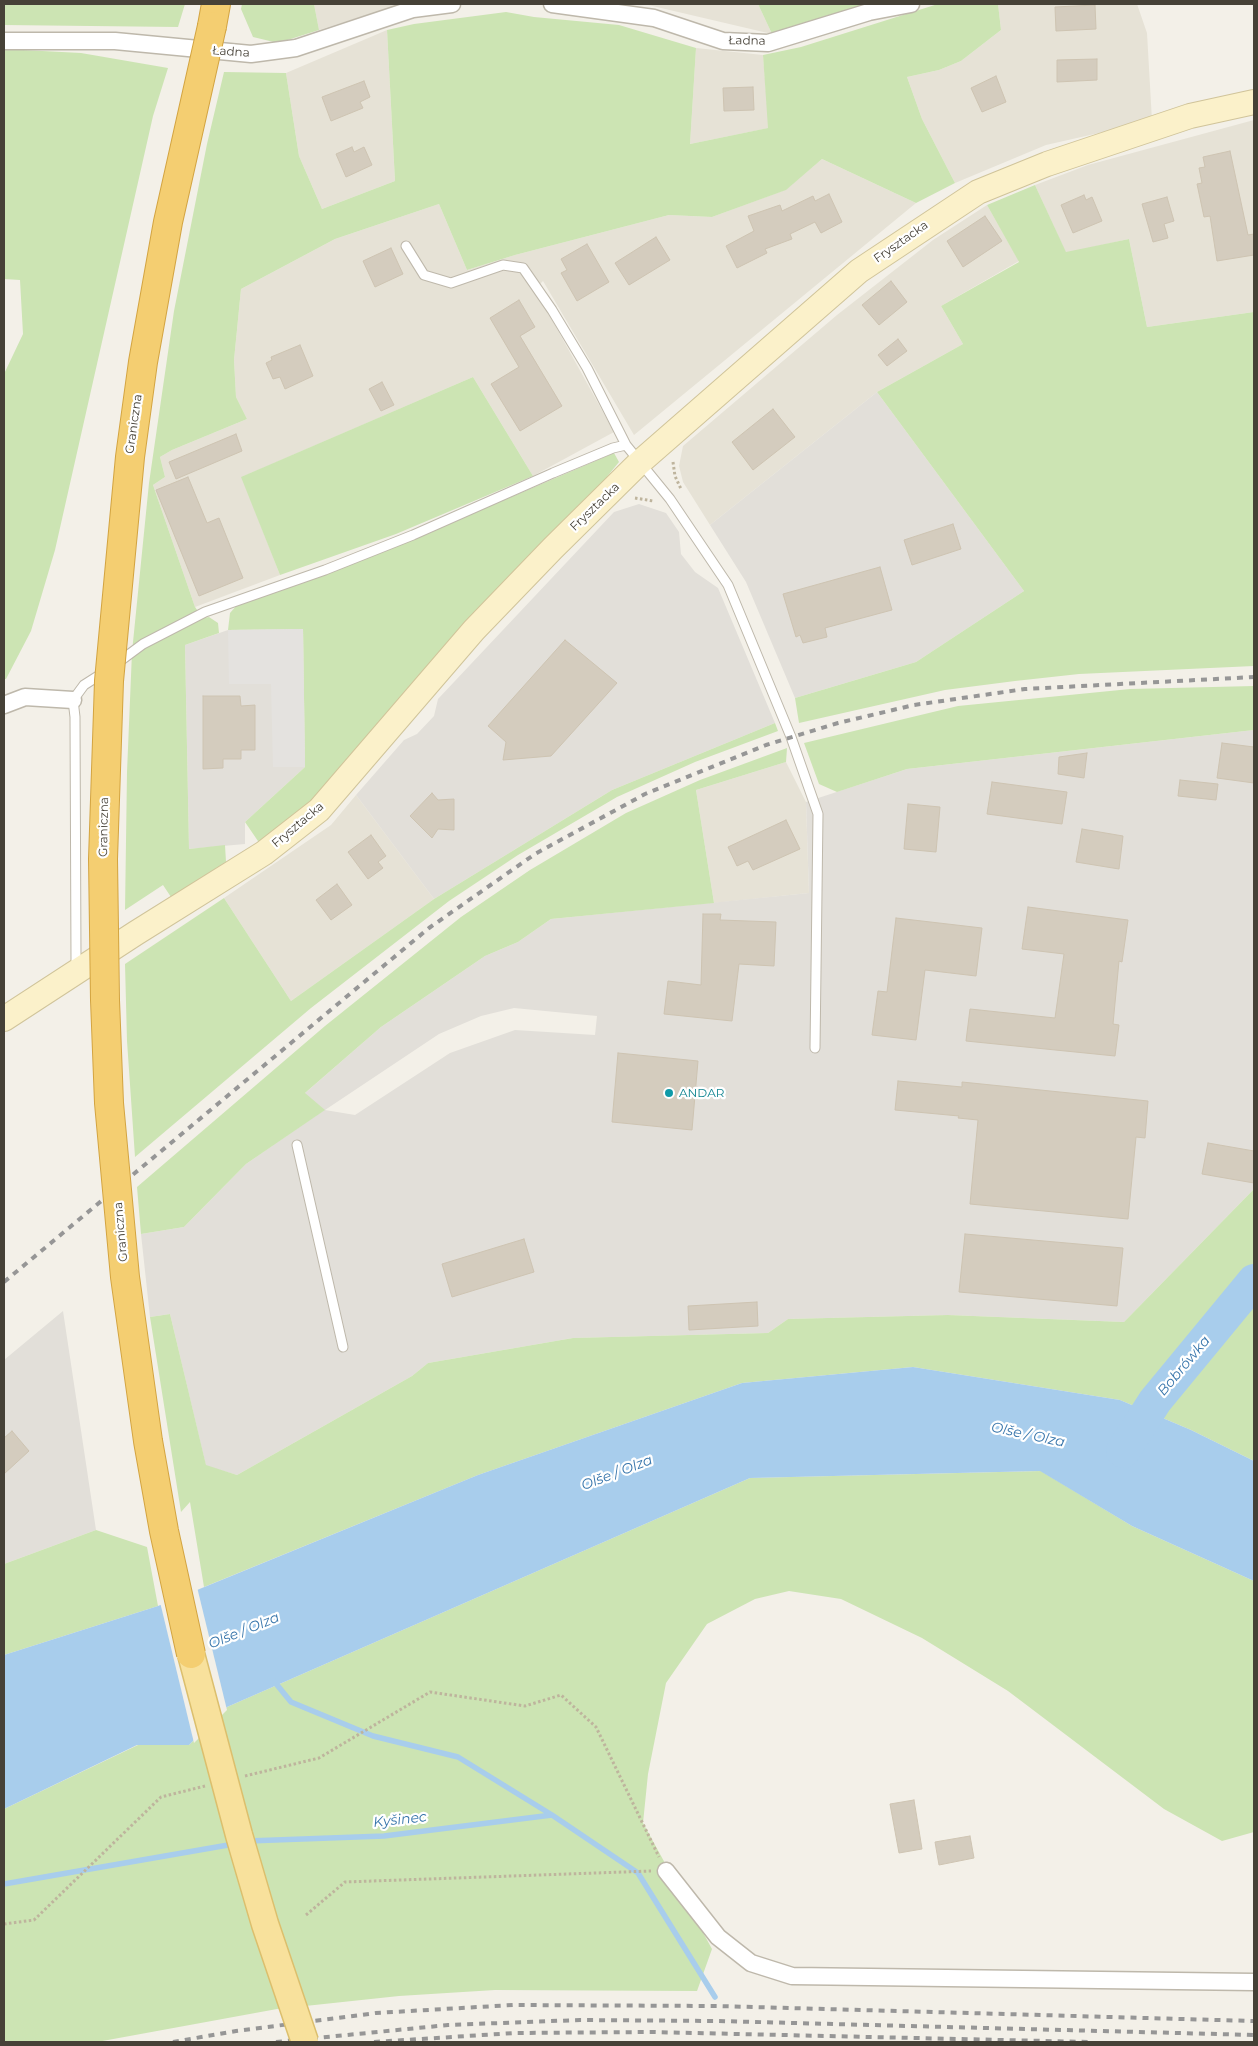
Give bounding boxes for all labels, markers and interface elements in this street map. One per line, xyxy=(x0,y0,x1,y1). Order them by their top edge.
street label: Ładna xyxy=(728,33,766,49)
street label: Ładna xyxy=(212,44,250,60)
street label: Frysztacka xyxy=(871,218,931,266)
street label: Graniczna xyxy=(123,393,145,455)
street label: Frysztacka xyxy=(567,480,623,534)
street label: Graniczna xyxy=(96,797,112,857)
street label: Frysztacka xyxy=(269,799,327,851)
place label: ANDAR xyxy=(679,1086,724,1100)
marker: ANDAR xyxy=(663,1087,675,1099)
street label: Graniczna xyxy=(111,1201,131,1263)
water label: Bobrówka xyxy=(1154,1333,1214,1399)
water label: Olše / Olza xyxy=(990,1419,1066,1451)
water label: Olše / Olza xyxy=(579,1452,655,1494)
water label: Olše / Olza xyxy=(206,1609,282,1653)
water label: Kyšinec xyxy=(372,1809,428,1831)

